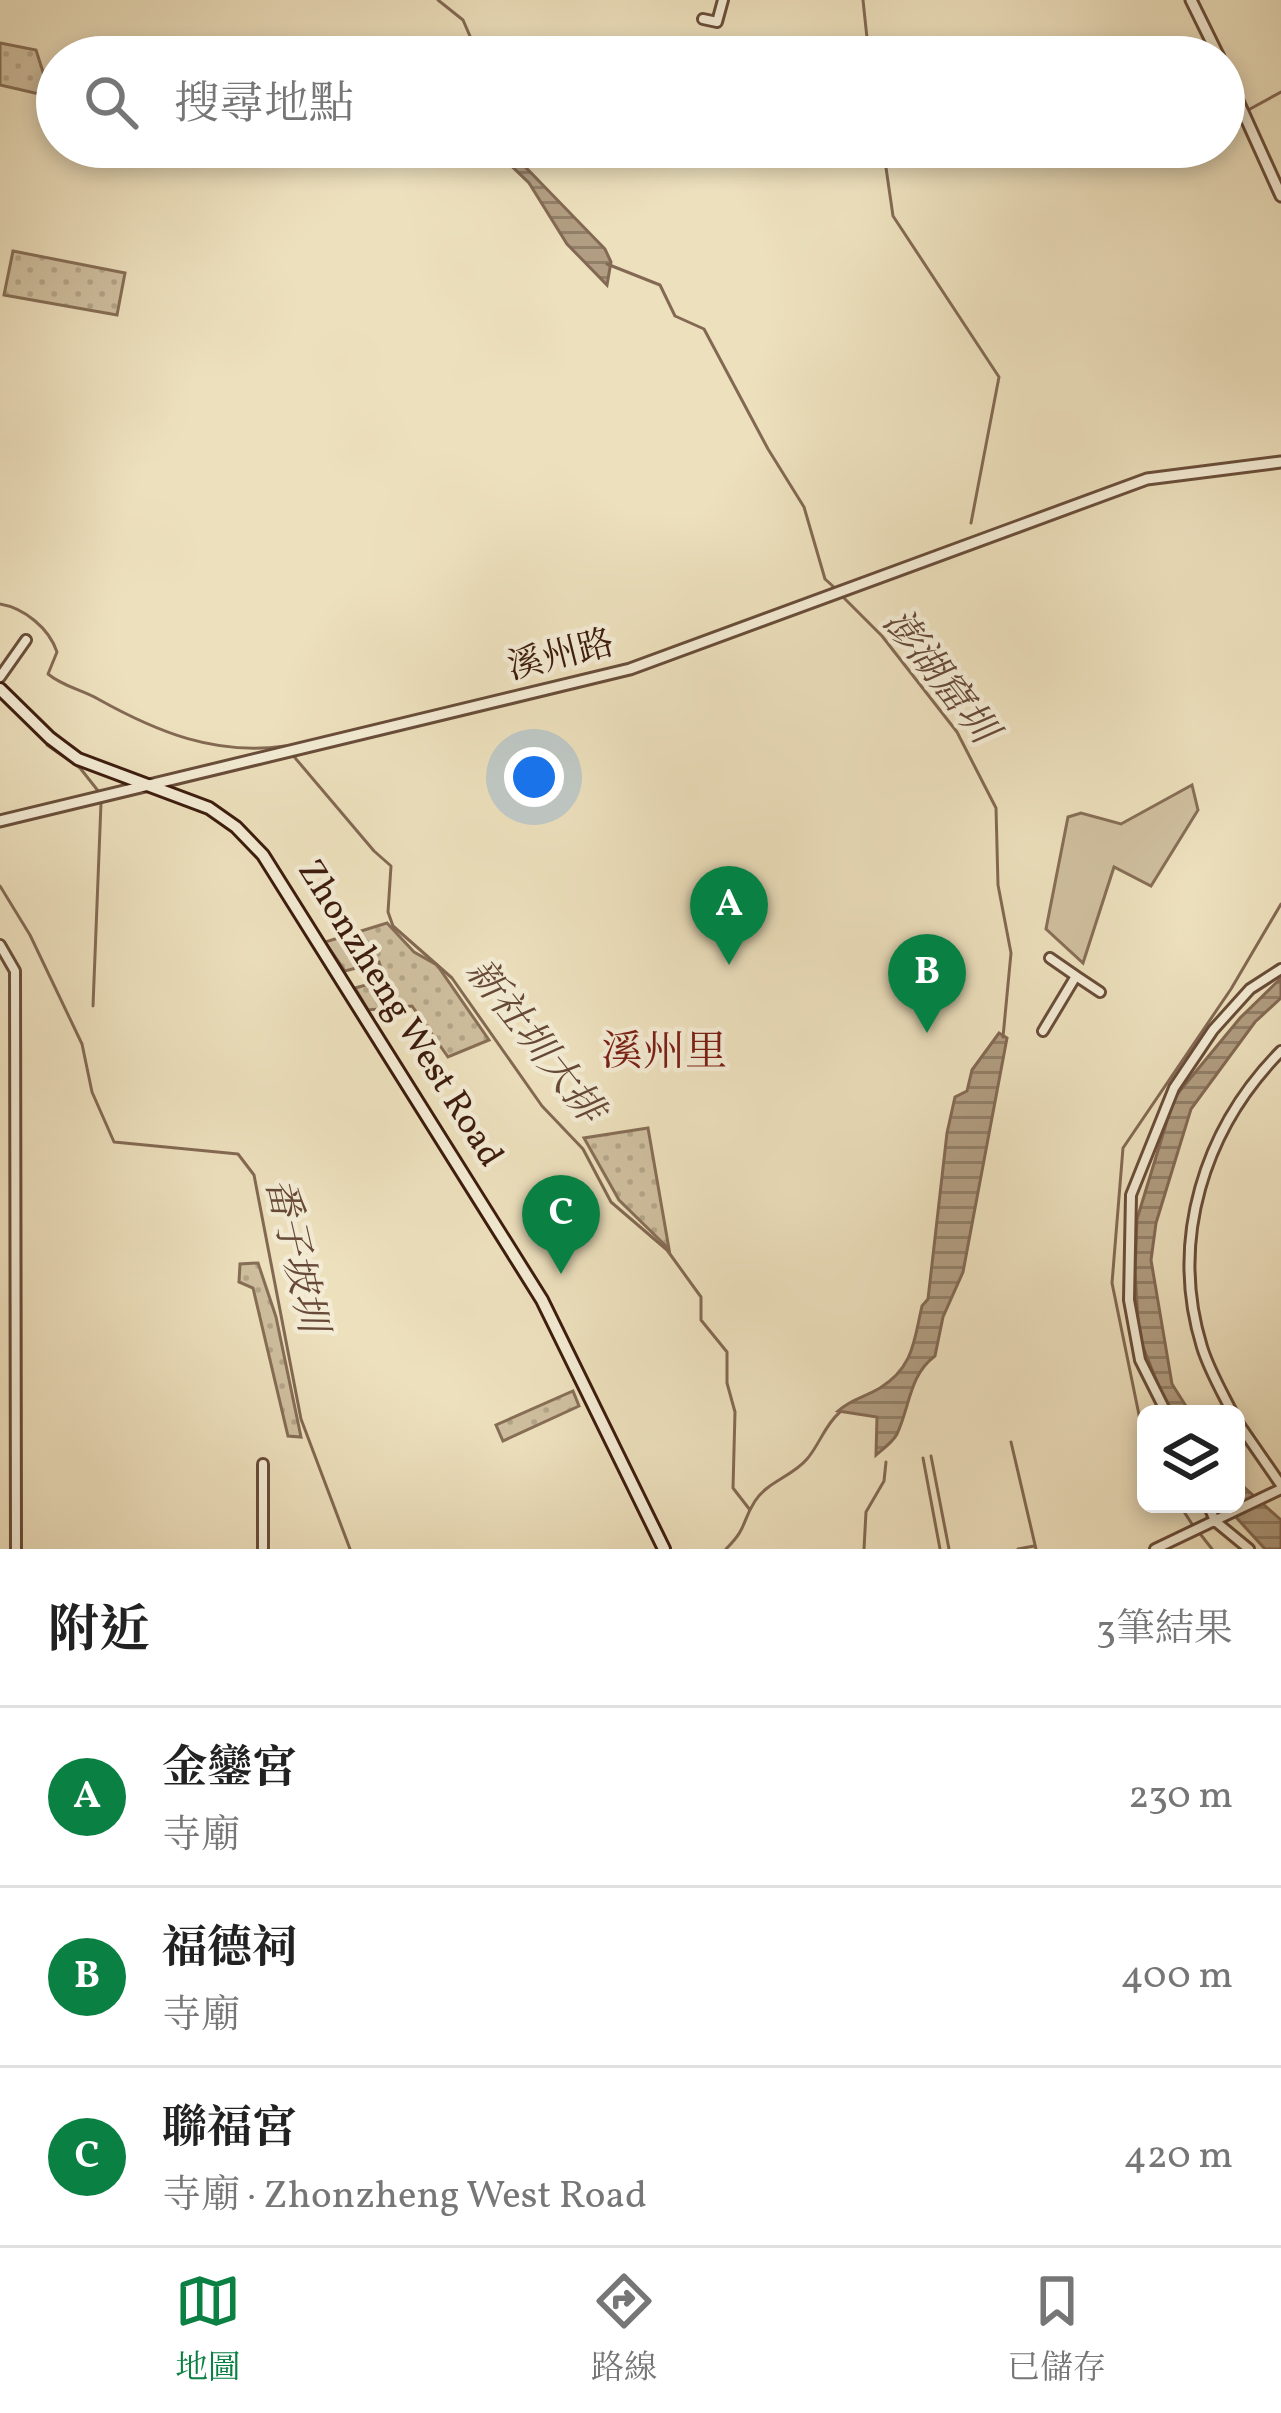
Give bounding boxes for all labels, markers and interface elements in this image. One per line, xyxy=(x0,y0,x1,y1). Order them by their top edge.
search box xyxy=(36,36,1245,168)
icon: search xyxy=(78,69,144,135)
text: 搜尋地點 xyxy=(174,75,354,138)
water label: 澎湖窟圳 xyxy=(869,599,1011,760)
street label: 溪州路 xyxy=(503,620,619,694)
your location xyxy=(504,747,564,807)
street label: Zhonzheng West Road xyxy=(284,851,514,1177)
pin: A xyxy=(690,866,768,965)
pin: B xyxy=(888,934,966,1033)
water label: 新社圳大排 xyxy=(452,949,617,1139)
district label: 溪州里 xyxy=(601,1025,727,1084)
water label: 番子坡圳 xyxy=(250,1173,339,1343)
pin: C xyxy=(522,1175,600,1274)
map controls xyxy=(1137,1405,1245,1513)
button: layers xyxy=(1137,1405,1245,1513)
text: 附近 xyxy=(48,1597,150,1668)
text: 3筆結果 xyxy=(1096,1604,1233,1658)
text: 金鑾宮 xyxy=(162,1739,297,1802)
text: A xyxy=(73,1770,101,1824)
text: 230 m xyxy=(1128,1770,1233,1824)
text: 寺廟 xyxy=(162,1810,240,1864)
text: 福德祠 xyxy=(162,1919,297,1982)
text: B xyxy=(74,1950,100,2004)
text: 400 m xyxy=(1121,1950,1233,2004)
text: 寺廟 xyxy=(162,1990,240,2044)
text: 聯福宮 xyxy=(162,2099,297,2162)
text: C xyxy=(74,2130,100,2184)
text: 420 m xyxy=(1123,2130,1233,2184)
text: 寺廟 · Zhonzheng West Road xyxy=(162,2170,647,2224)
tab: 地圖 xyxy=(175,2268,241,2393)
tab: 路線 xyxy=(591,2268,657,2393)
tab: 已儲存 xyxy=(1007,2268,1106,2393)

